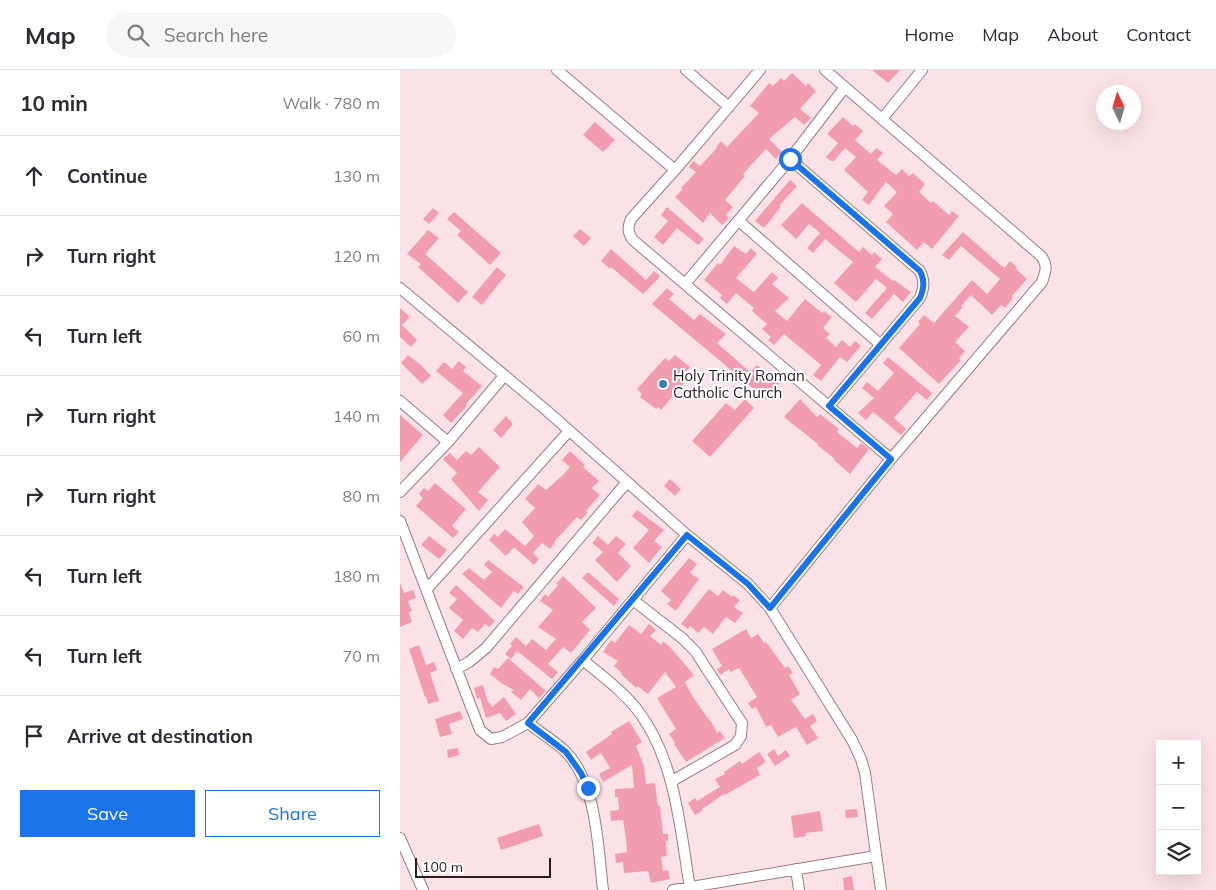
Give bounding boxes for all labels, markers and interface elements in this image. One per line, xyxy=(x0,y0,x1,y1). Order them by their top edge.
search box xyxy=(106,12,456,57)
text: Map xyxy=(25,20,76,50)
icon: search xyxy=(124,21,152,49)
text: Search here xyxy=(164,23,268,47)
text: Home xyxy=(904,23,954,46)
text: Map xyxy=(982,23,1019,46)
text: About xyxy=(1047,23,1098,46)
text: Contact xyxy=(1126,23,1191,46)
north arrow xyxy=(1096,85,1141,130)
text: 10 min xyxy=(20,90,88,116)
text: Walk · 780 m xyxy=(282,93,380,113)
route start xyxy=(779,148,802,171)
icon: ahead xyxy=(20,162,48,190)
text: Continue xyxy=(67,164,147,188)
text: 130 m xyxy=(333,166,380,186)
icon: right xyxy=(20,242,48,270)
text: Turn right xyxy=(67,244,156,268)
text: 120 m xyxy=(333,246,380,266)
icon: left xyxy=(20,322,48,350)
text: Turn left xyxy=(67,324,142,348)
text: 60 m xyxy=(343,326,380,346)
place label: Holy Trinity Roman Catholic Church xyxy=(673,366,805,402)
marker: Holy Trinity Roman Catholic Church xyxy=(657,378,669,390)
icon: right xyxy=(20,402,48,430)
text: Turn right xyxy=(67,404,156,428)
text: 140 m xyxy=(333,406,380,426)
icon: right xyxy=(20,482,48,510)
text: Turn right xyxy=(67,484,156,508)
text: 80 m xyxy=(343,486,380,506)
icon: left xyxy=(20,562,48,590)
text: Turn left xyxy=(67,564,142,588)
text: 180 m xyxy=(333,566,380,586)
icon: left xyxy=(20,642,48,670)
text: Turn left xyxy=(67,644,142,668)
text: 70 m xyxy=(343,646,380,666)
icon: arrive xyxy=(20,722,48,750)
text: Arrive at destination xyxy=(67,724,253,748)
map controls xyxy=(1156,740,1201,875)
button: + xyxy=(1156,740,1201,785)
route end xyxy=(577,777,600,800)
button: − xyxy=(1156,785,1201,830)
button: Save xyxy=(20,790,195,837)
button: Share xyxy=(205,790,380,837)
button: layers xyxy=(1156,830,1201,875)
scale bar xyxy=(415,855,551,878)
text: 100 m xyxy=(422,858,463,876)

